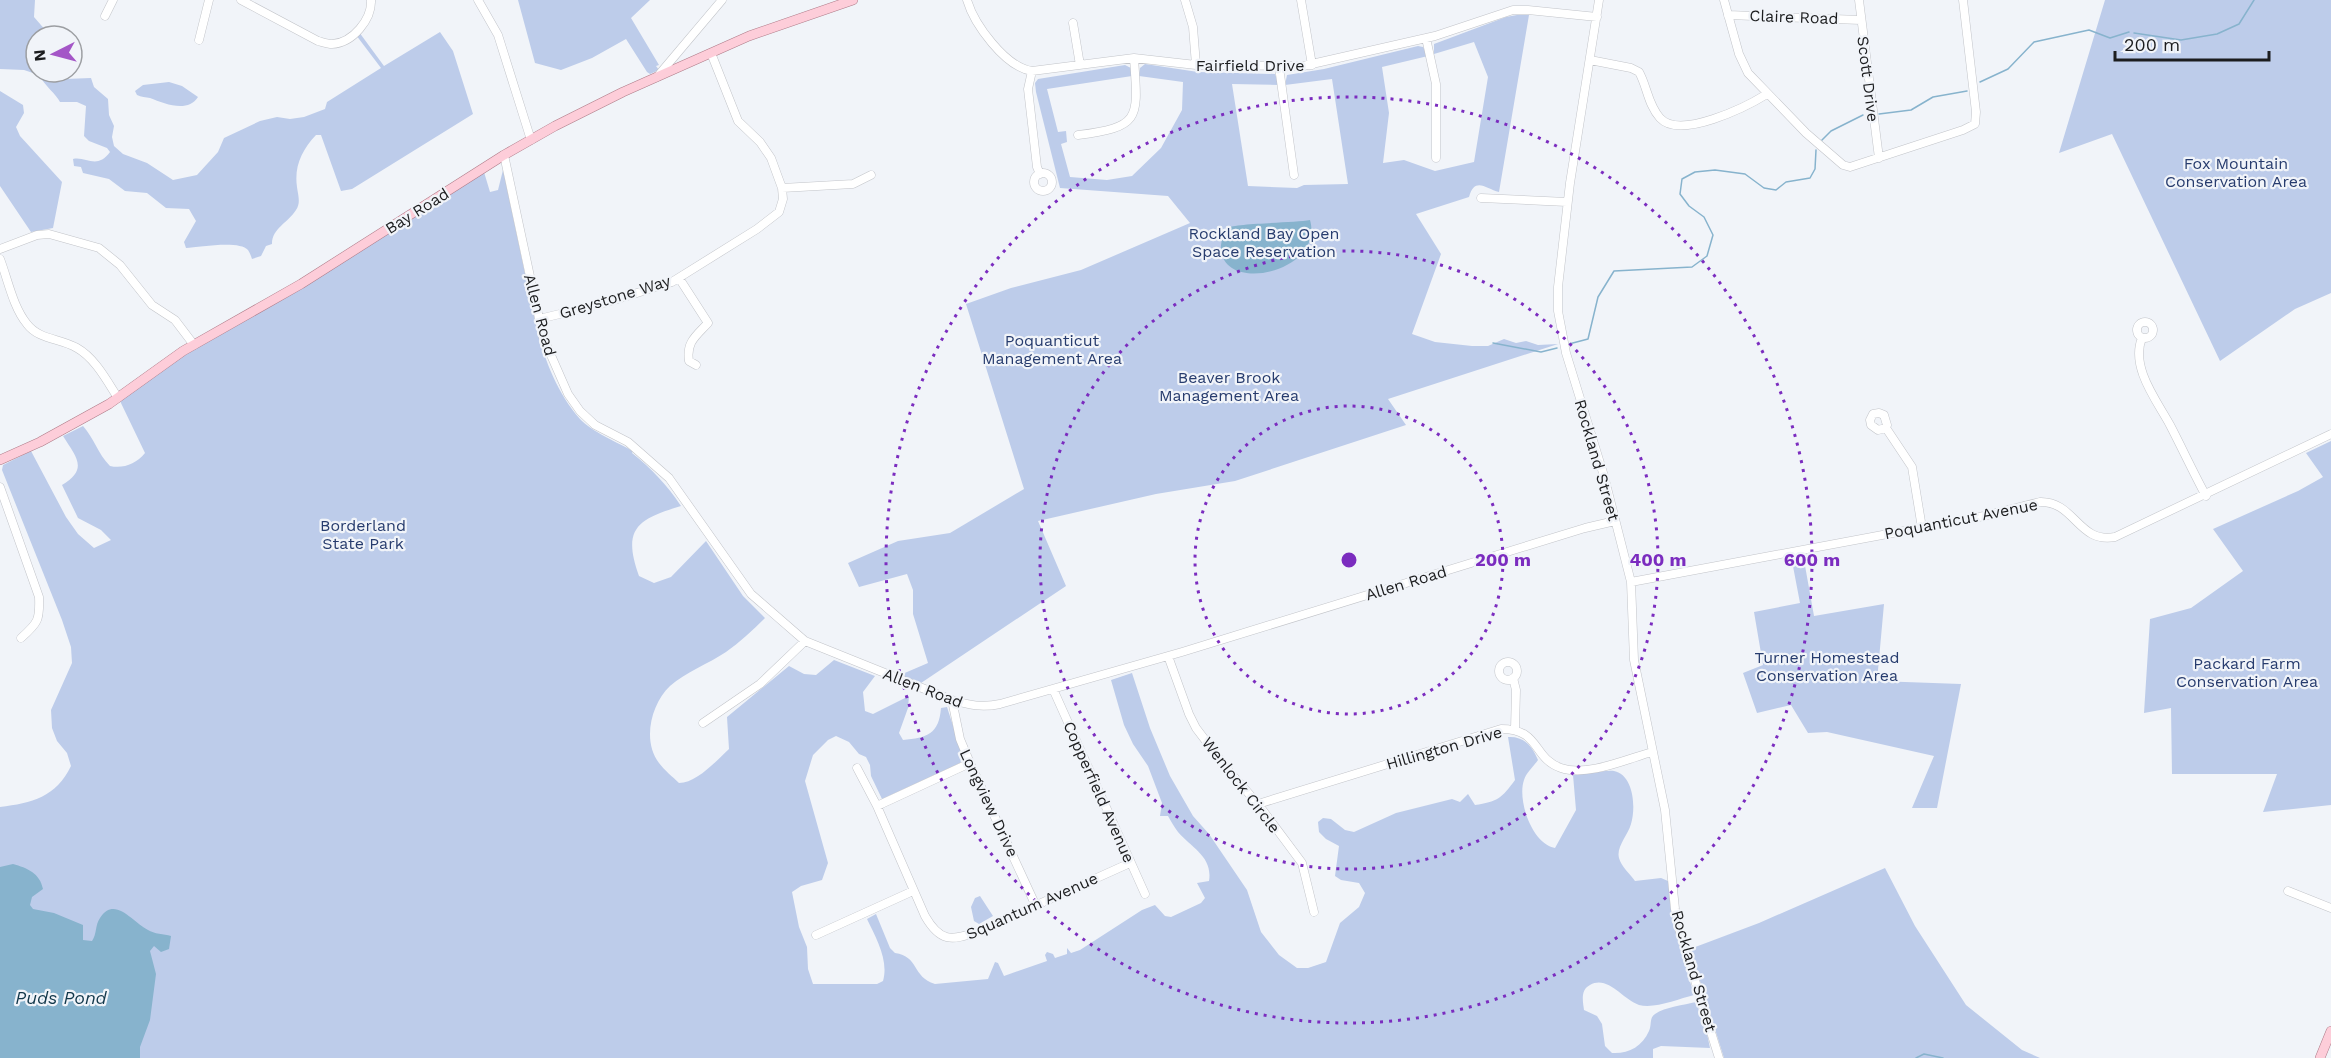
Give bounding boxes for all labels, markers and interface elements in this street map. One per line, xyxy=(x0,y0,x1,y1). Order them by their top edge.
street label: Claire Road xyxy=(1749,6,1839,28)
north arrow xyxy=(24,24,84,84)
scale bar xyxy=(2115,24,2270,62)
text: 200 m xyxy=(2124,34,2180,55)
street label: Scott Drive xyxy=(1853,35,1883,123)
text: N xyxy=(30,49,50,62)
street label: Fairfield Drive xyxy=(1196,56,1304,75)
park label: Fox Mountain Conservation Area xyxy=(2165,154,2307,191)
street label: Bay Road xyxy=(382,184,452,238)
park label: Rockland Bay Open Space Reservation xyxy=(1189,224,1339,261)
street label: Greystone Way xyxy=(557,271,674,323)
street label: Allen Road xyxy=(520,272,560,358)
park label: Poquanticut Management Area xyxy=(982,331,1122,368)
park label: Beaver Brook Management Area xyxy=(1159,368,1299,405)
street label: Rockland Street xyxy=(1571,397,1624,523)
street label: Poquanticut Avenue xyxy=(1883,495,2039,543)
park label: Borderland State Park xyxy=(320,516,406,553)
text: 200 m xyxy=(1475,549,1531,570)
text: 400 m xyxy=(1630,549,1686,570)
text: 600 m xyxy=(1784,549,1840,570)
centre of rings xyxy=(1339,550,1359,570)
street label: Allen Road xyxy=(1363,562,1449,604)
park label: Turner Homestead Conservation Area xyxy=(1755,648,1899,685)
park label: Packard Farm Conservation Area xyxy=(2176,654,2318,691)
street label: Allen Road xyxy=(880,664,966,712)
street label: Copperfield Avenue xyxy=(1059,718,1139,866)
street label: Hillington Drive xyxy=(1384,722,1504,774)
street label: Wenlock Circle xyxy=(1198,733,1284,837)
street label: Longview Drive xyxy=(956,746,1022,860)
street label: Squantum Avenue xyxy=(963,868,1101,944)
street label: Rockland Street xyxy=(1668,908,1721,1034)
water label: Puds Pond xyxy=(15,987,108,1008)

